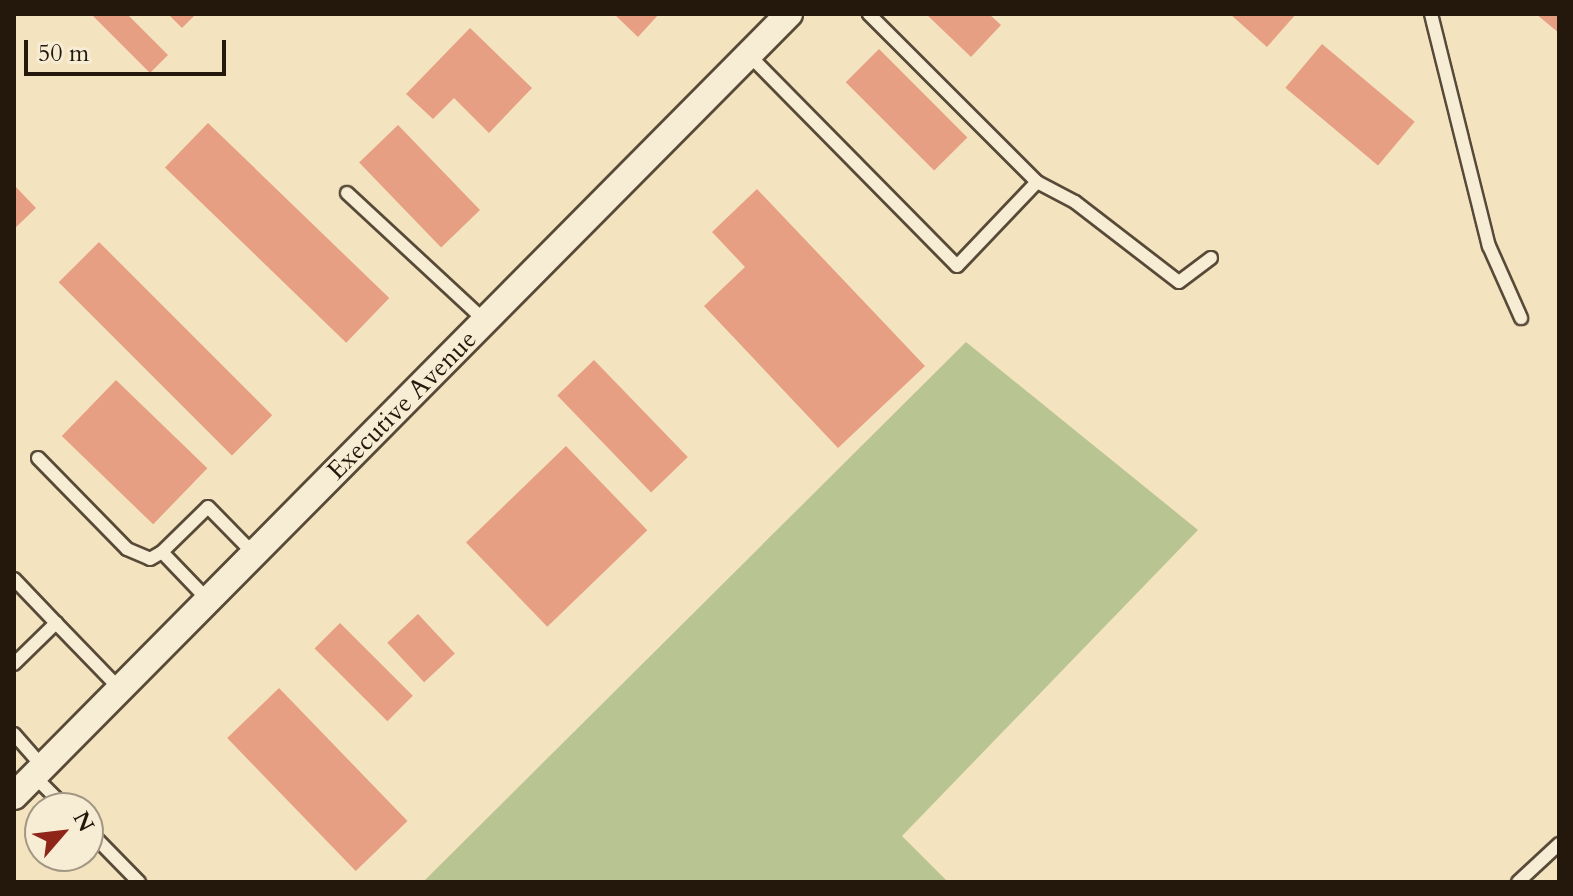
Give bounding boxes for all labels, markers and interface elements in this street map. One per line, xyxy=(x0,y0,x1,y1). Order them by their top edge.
scale bar xyxy=(28,24,230,74)
text: 50 m xyxy=(38,37,89,70)
street label: Executive Avenue xyxy=(321,324,483,486)
north arrow xyxy=(24,792,104,872)
text: N xyxy=(66,806,101,837)

